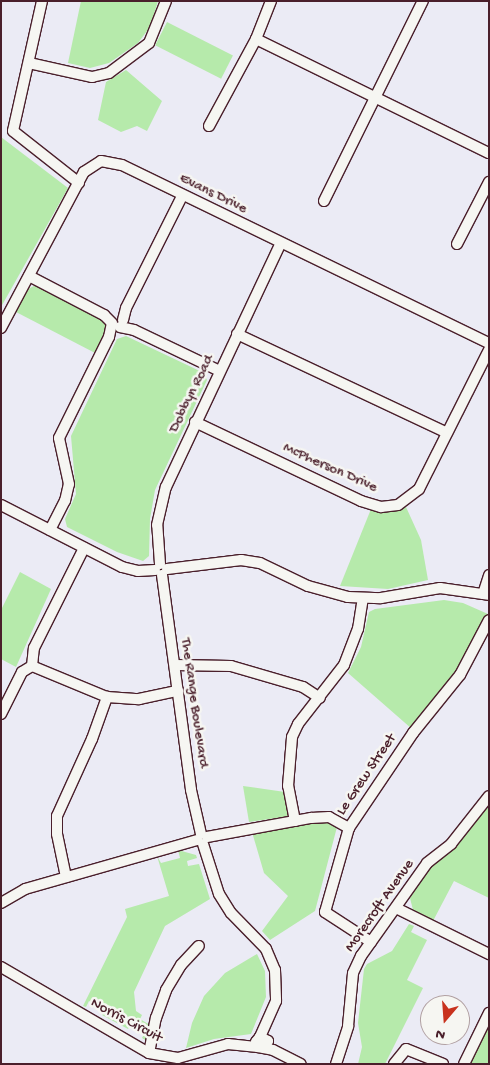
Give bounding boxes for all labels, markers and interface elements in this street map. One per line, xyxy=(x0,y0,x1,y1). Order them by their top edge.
street label: Evans Drive xyxy=(176,170,250,218)
street label: Dobbyn Road xyxy=(165,352,219,436)
street label: McPherson Drive xyxy=(280,439,380,497)
street label: The Range Boulevard xyxy=(176,637,212,769)
street label: Le Grew Street xyxy=(333,731,401,819)
street label: Morecroft Avenue xyxy=(341,856,419,956)
street label: Norris Circuit xyxy=(87,995,165,1047)
north arrow xyxy=(420,995,470,1045)
text: N xyxy=(434,1024,447,1043)

